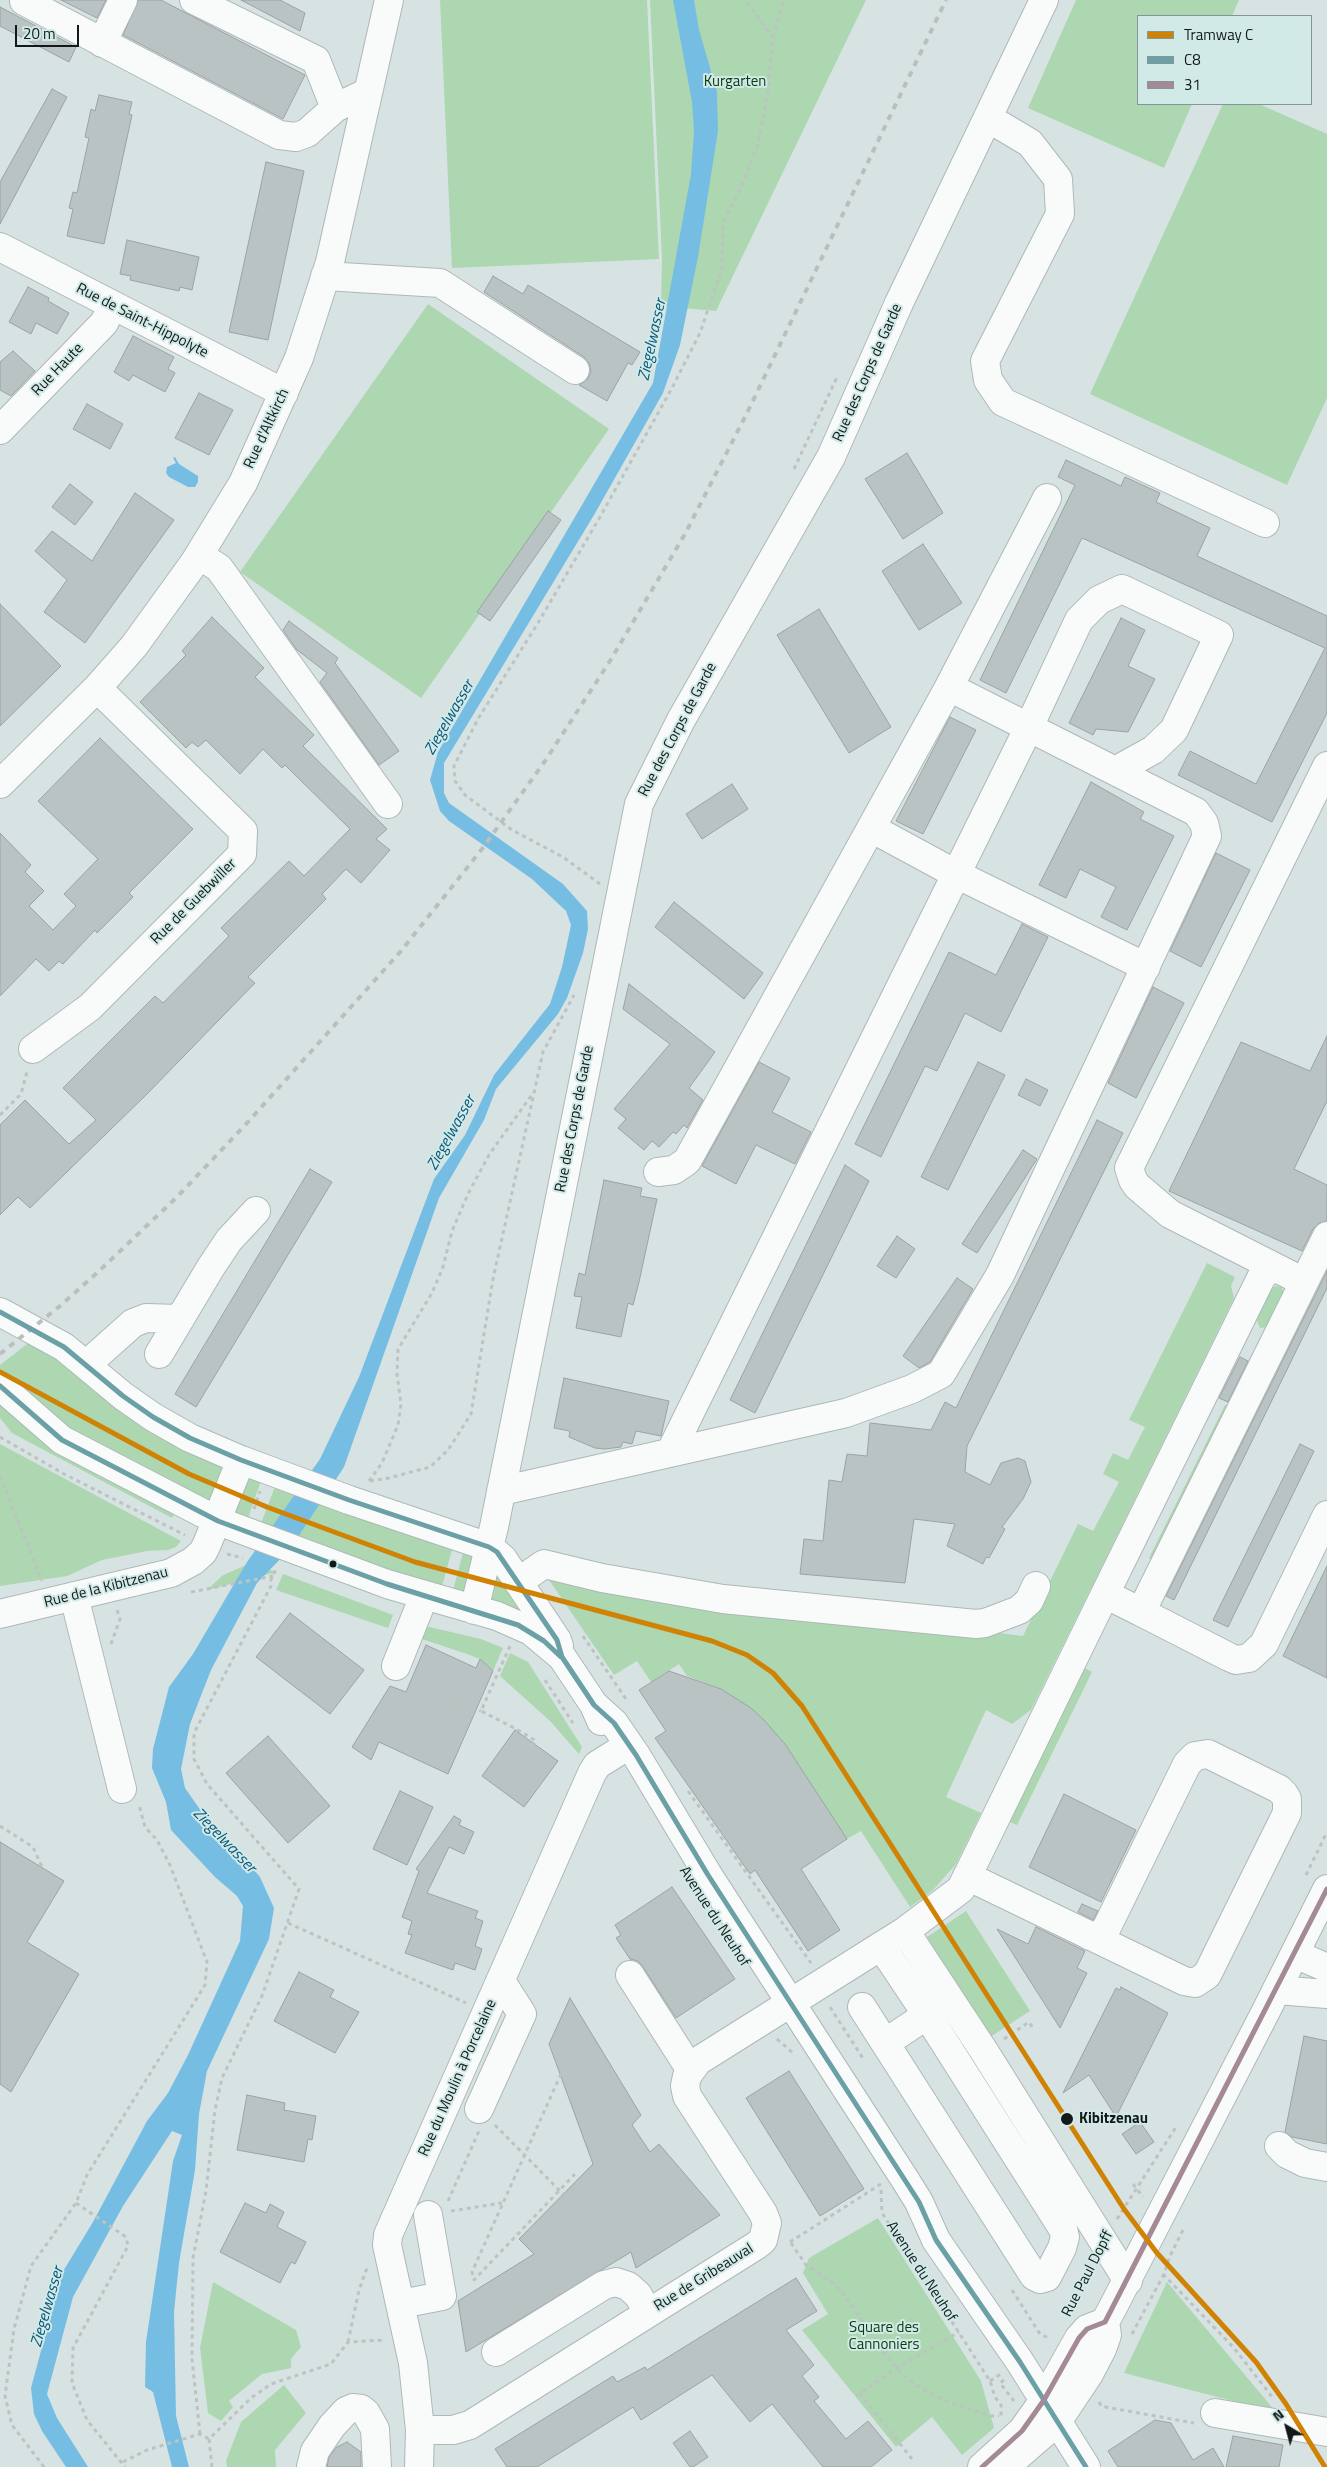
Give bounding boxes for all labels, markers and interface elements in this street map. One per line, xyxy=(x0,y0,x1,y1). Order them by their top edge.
scale bar xyxy=(18,15,81,47)
legend xyxy=(1137,15,1312,105)
text: 20 m xyxy=(23,22,56,45)
text: Tramway C xyxy=(1184,23,1253,46)
text: C8 xyxy=(1184,48,1201,71)
park label: Kurgarten xyxy=(704,73,766,91)
text: 31 xyxy=(1184,73,1201,96)
street label: Rue de Saint-Hippolyte xyxy=(73,280,211,362)
water label: Ziegelwasser xyxy=(635,298,671,382)
street label: Rue des Corps de Garde xyxy=(829,301,907,445)
street label: Rue Haute xyxy=(28,340,88,400)
street label: Rue d'Altkirch xyxy=(241,386,293,472)
street label: Rue des Corps de Garde xyxy=(635,660,721,800)
water label: Ziegelwasser xyxy=(421,677,479,759)
street label: Rue de Guebwiller xyxy=(147,855,241,949)
street label: Rue des Corps de Garde xyxy=(552,1044,598,1194)
water label: Ziegelwasser xyxy=(424,1092,480,1174)
unlabelled marker xyxy=(328,1559,338,1569)
street label: Rue de la Kibitzenau xyxy=(42,1564,170,1612)
water label: Ziegelwasser xyxy=(188,1805,260,1877)
street label: Avenue du Neuhof xyxy=(675,1863,753,1971)
street label: Rue du Moulin à Porcelaine xyxy=(415,1997,501,2159)
place label: Kibitzenau xyxy=(1079,2110,1148,2128)
marker: Kibitzenau xyxy=(1059,2111,1075,2127)
street label: Avenue du Neuhof xyxy=(882,2218,960,2326)
street label: Rue Paul Dopff xyxy=(1059,2228,1117,2320)
street label: Rue de Gribeauval xyxy=(651,2240,757,2316)
water label: Ziegelwasser xyxy=(27,2265,69,2349)
park label: Square des Cannoniers xyxy=(849,2319,919,2354)
north arrow xyxy=(1262,2402,1312,2452)
text: N xyxy=(1267,2403,1288,2426)

